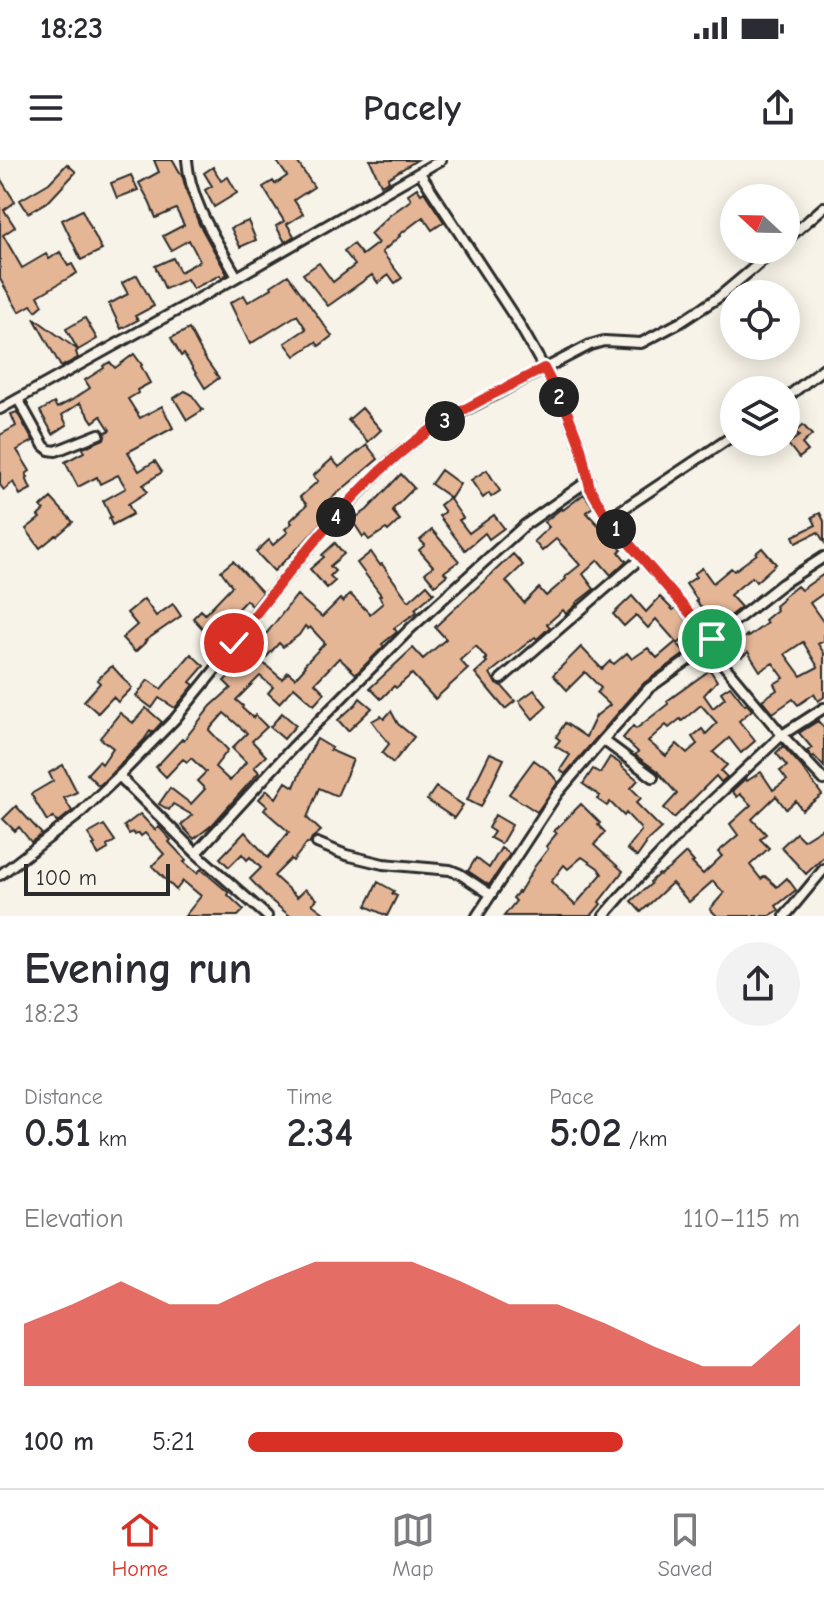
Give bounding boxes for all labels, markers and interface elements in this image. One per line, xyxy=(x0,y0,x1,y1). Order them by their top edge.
text: 18:23 xyxy=(40,11,103,46)
icon: menu xyxy=(24,86,68,130)
icon: share xyxy=(756,86,800,130)
text: Pacely xyxy=(363,88,461,129)
north arrow xyxy=(720,184,800,264)
map controls xyxy=(720,184,800,456)
button: locate xyxy=(720,280,800,360)
button: layers xyxy=(720,376,800,456)
pin: 2 xyxy=(539,377,579,417)
text: 2 xyxy=(554,384,564,410)
pin: 3 xyxy=(425,401,465,441)
text: 3 xyxy=(440,408,450,434)
pin: 4 xyxy=(316,497,356,537)
text: 4 xyxy=(331,504,341,530)
pin: 1 xyxy=(596,509,636,549)
text: 1 xyxy=(612,516,620,542)
pin xyxy=(678,605,746,673)
pin xyxy=(200,609,268,677)
icon: arrive xyxy=(690,617,734,661)
icon: check xyxy=(212,621,256,665)
scale bar xyxy=(24,860,170,896)
text: 100 m xyxy=(36,865,97,891)
button: share xyxy=(716,942,800,1026)
text: Evening run xyxy=(24,943,252,994)
text: 18:23 xyxy=(24,999,79,1029)
text: Distance xyxy=(24,1084,103,1110)
text: Time xyxy=(287,1084,332,1110)
text: Pace xyxy=(549,1084,594,1110)
text: 0.51 xyxy=(24,1110,91,1156)
text: 2:34 xyxy=(287,1110,353,1156)
text: 5:02 xyxy=(549,1110,622,1156)
text: km xyxy=(91,1126,127,1152)
text: /km xyxy=(622,1126,667,1152)
text: Elevation xyxy=(24,1204,124,1234)
text: 110–115 m xyxy=(683,1204,800,1234)
text: 100 m xyxy=(24,1427,94,1457)
text: 5:21 xyxy=(152,1427,195,1457)
tab: Home xyxy=(111,1508,168,1582)
tab: Map xyxy=(391,1508,435,1582)
tab: Saved xyxy=(658,1508,713,1582)

